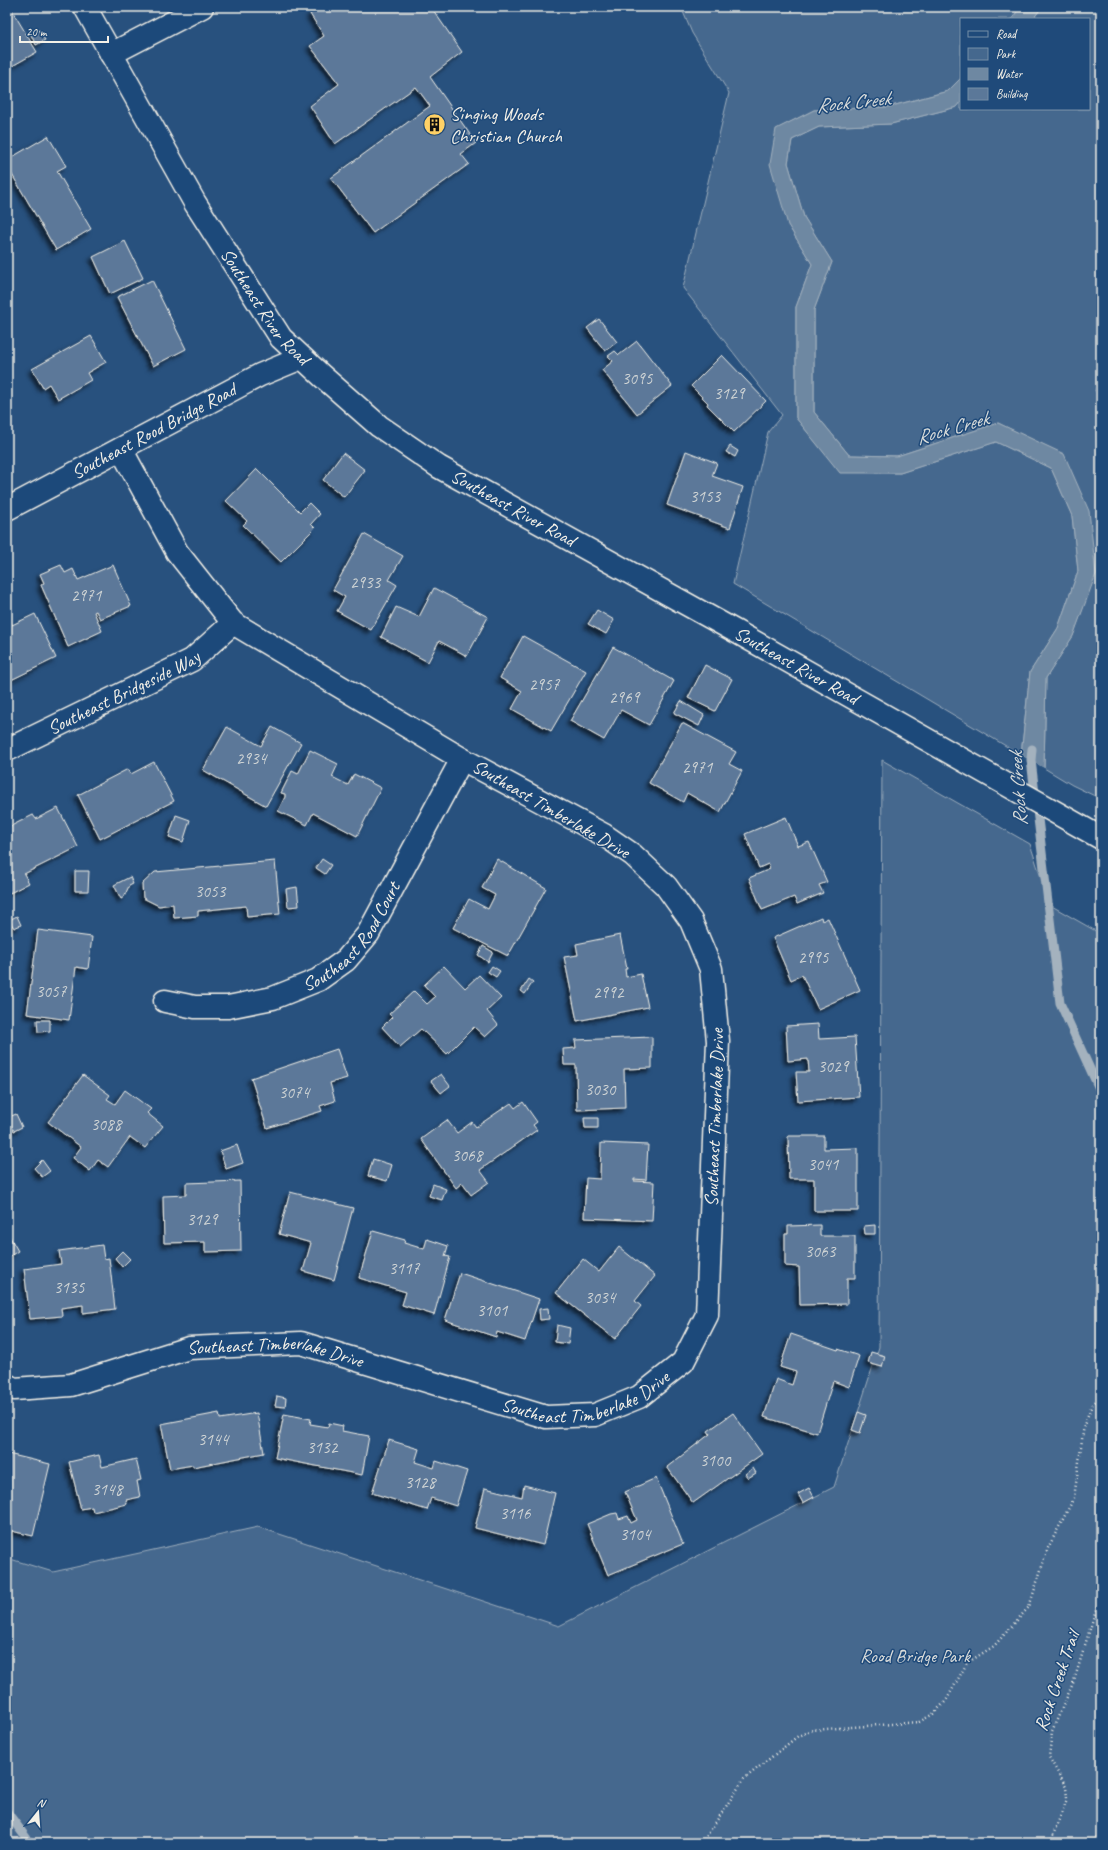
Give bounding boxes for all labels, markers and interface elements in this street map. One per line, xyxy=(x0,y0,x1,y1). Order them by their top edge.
scale bar xyxy=(20,18,108,44)
legend xyxy=(960,18,1090,110)
text: 20 m xyxy=(26,24,48,40)
text: Road xyxy=(996,26,1018,42)
text: Park xyxy=(996,46,1017,62)
text: Water xyxy=(996,66,1024,82)
water label: Rock Creek xyxy=(815,85,895,118)
text: Building xyxy=(996,86,1028,102)
place label: Singing Woods Christian Church xyxy=(450,102,563,148)
building icon: Singing Woods Christian Church xyxy=(421,112,447,138)
street label: Southeast River Road xyxy=(215,244,317,373)
house number: 3095 xyxy=(622,368,654,389)
street label: Southeast Rood Bridge Road xyxy=(67,377,242,485)
house number: 3129 xyxy=(714,383,746,404)
water label: Rock Creek xyxy=(913,405,995,450)
street label: Southeast River Road xyxy=(447,464,583,554)
house number: 3153 xyxy=(690,486,722,507)
house number: 2933 xyxy=(350,572,382,593)
house number: 2971 xyxy=(71,585,103,606)
street label: Southeast River Road xyxy=(730,621,866,712)
street label: Southeast Bridgeside Way xyxy=(44,645,207,740)
house number: 2957 xyxy=(529,674,561,695)
house number: 2969 xyxy=(609,687,641,708)
house number: 2934 xyxy=(236,748,269,769)
water label: Rock Creek xyxy=(1003,748,1033,827)
street label: Southeast Timberlake Drive xyxy=(468,754,636,865)
house number: 2971 xyxy=(682,757,714,778)
street label: Southeast Rood Court xyxy=(299,876,406,997)
house number: 3053 xyxy=(195,881,227,902)
house number: 2995 xyxy=(798,947,830,968)
house number: 3057 xyxy=(36,981,68,1002)
house number: 2992 xyxy=(593,982,625,1003)
street label: Southeast Timberlake Drive xyxy=(699,1026,730,1207)
house number: 3029 xyxy=(818,1056,850,1077)
house number: 3030 xyxy=(585,1079,617,1100)
house number: 3074 xyxy=(279,1082,312,1103)
house number: 3088 xyxy=(91,1114,124,1135)
house number: 3068 xyxy=(452,1145,485,1166)
house number: 3041 xyxy=(808,1154,840,1175)
house number: 3129 xyxy=(187,1209,219,1230)
house number: 3063 xyxy=(805,1241,837,1262)
house number: 3117 xyxy=(389,1258,421,1279)
house number: 3135 xyxy=(54,1277,86,1298)
house number: 3034 xyxy=(585,1287,618,1308)
house number: 3101 xyxy=(477,1300,509,1321)
street label: Southeast Timberlake Drive xyxy=(187,1331,368,1374)
street label: Southeast Timberlake Drive xyxy=(498,1364,676,1429)
house number: 3144 xyxy=(198,1429,231,1450)
house number: 3132 xyxy=(307,1437,339,1458)
house number: 3100 xyxy=(700,1450,732,1471)
house number: 3128 xyxy=(405,1472,438,1493)
house number: 3148 xyxy=(92,1479,125,1500)
house number: 3116 xyxy=(500,1503,532,1524)
house number: 3104 xyxy=(620,1524,653,1545)
street label: Rock Creek Trail xyxy=(1029,1624,1087,1734)
park label: Rood Bridge Park xyxy=(860,1644,972,1668)
north arrow xyxy=(18,1792,58,1832)
text: N xyxy=(36,1795,48,1811)

